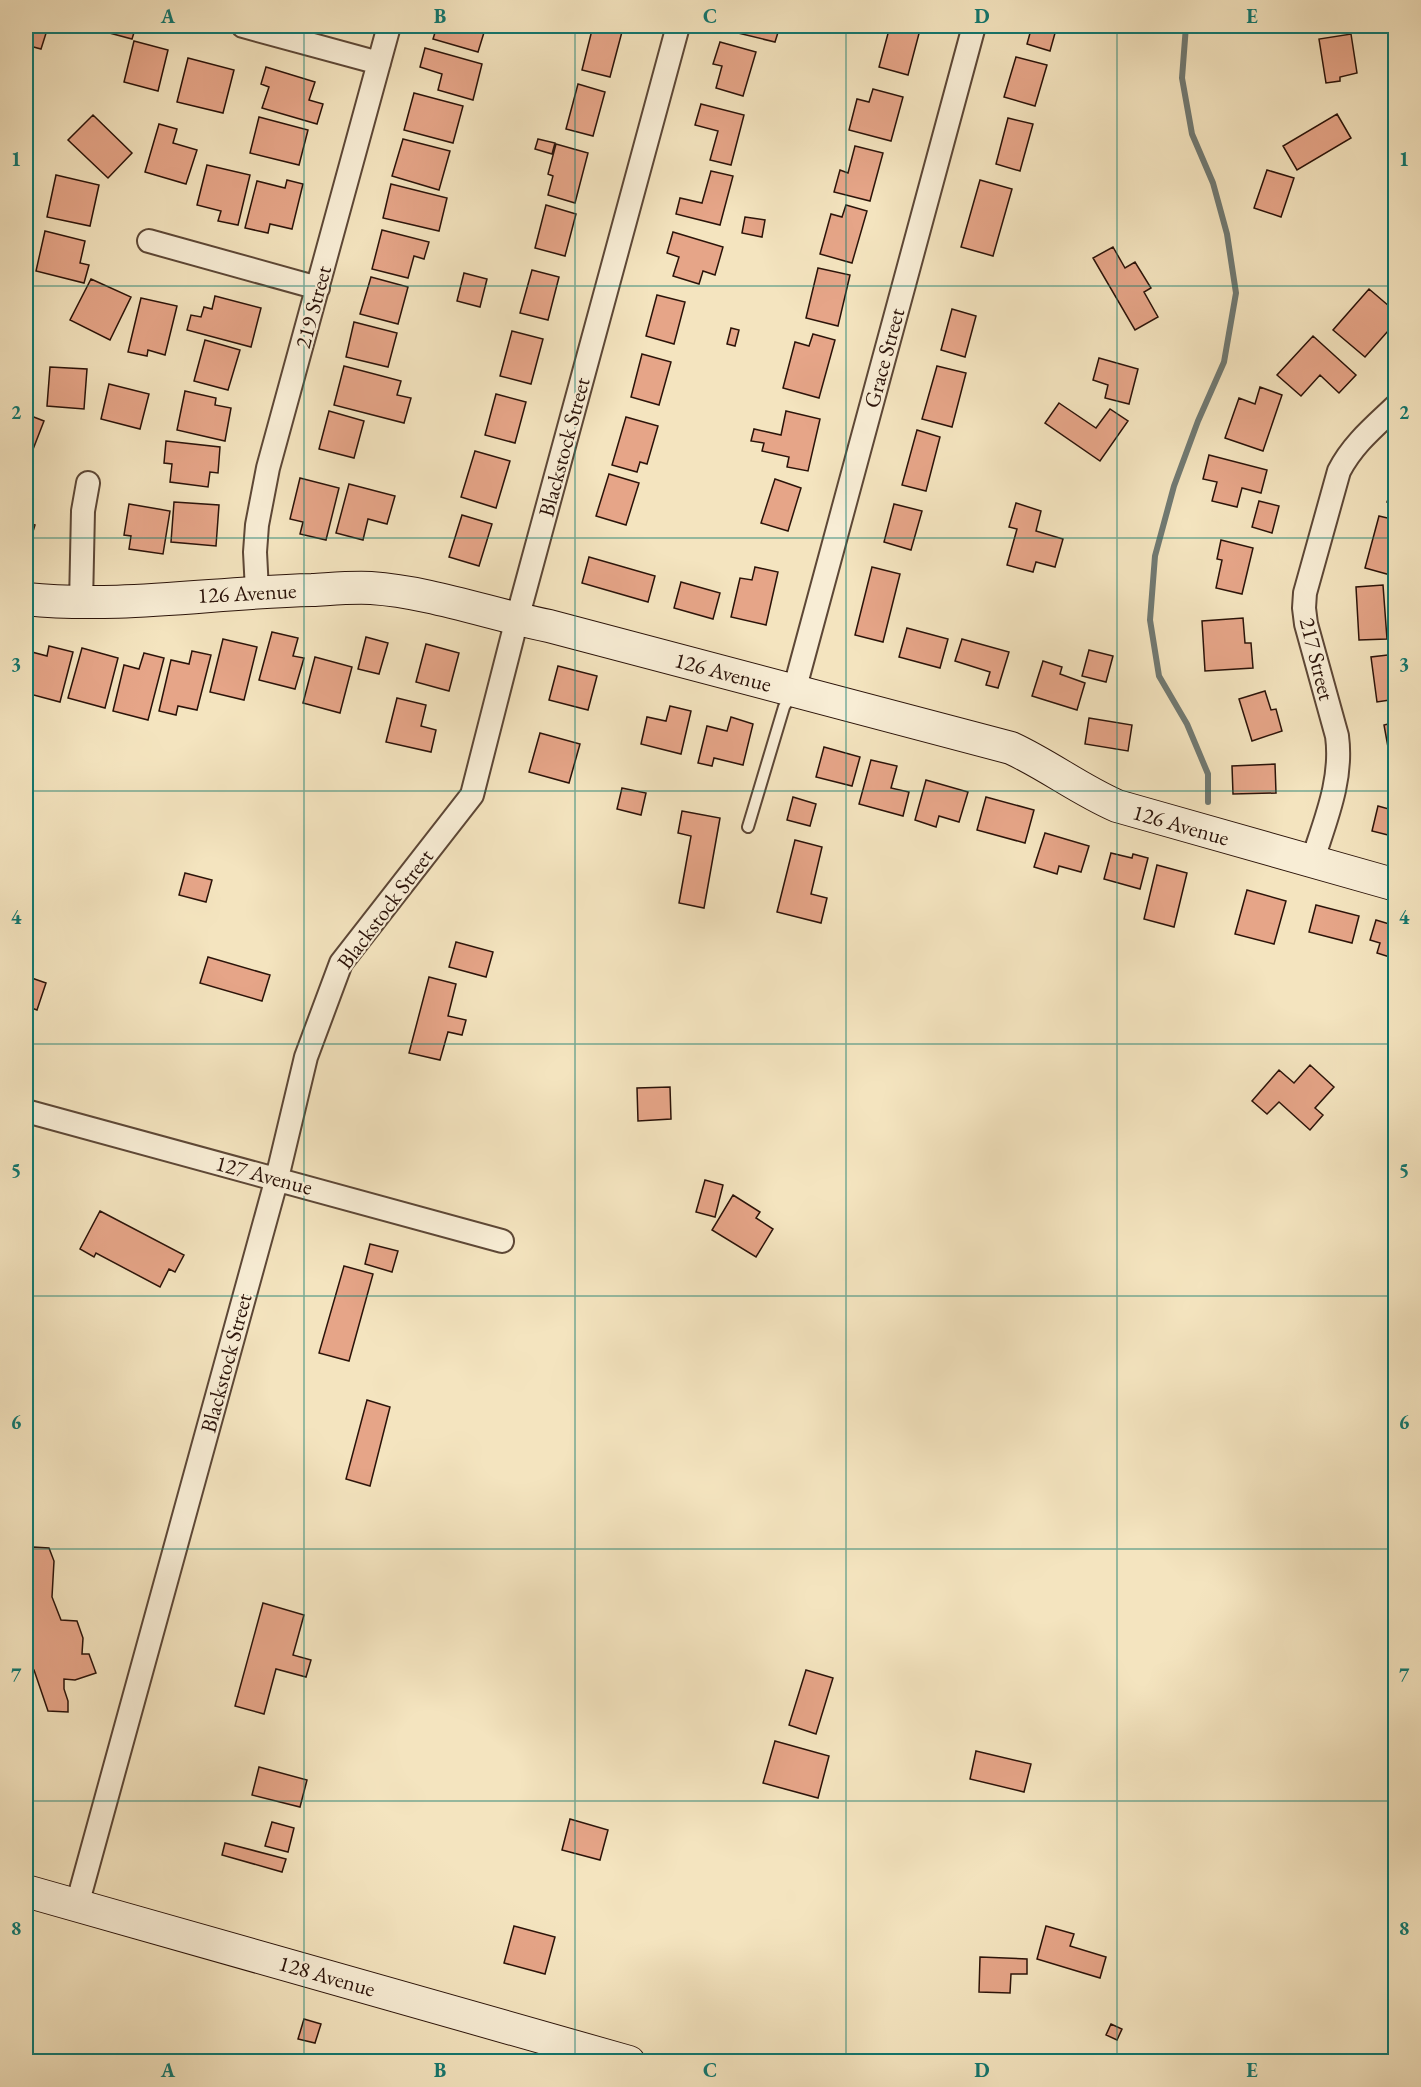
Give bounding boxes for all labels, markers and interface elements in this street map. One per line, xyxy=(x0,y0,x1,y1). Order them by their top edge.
text: A xyxy=(160,3,176,29)
text: B xyxy=(434,3,446,29)
text: C xyxy=(703,3,717,29)
text: D xyxy=(974,3,990,29)
text: E xyxy=(1246,3,1258,29)
text: 1 xyxy=(11,146,21,172)
text: 1 xyxy=(1399,146,1409,172)
street label: 219 Street xyxy=(288,262,338,352)
street label: Grace Street xyxy=(857,305,911,411)
street label: Blackstock Street xyxy=(531,374,597,520)
text: 2 xyxy=(11,399,22,425)
text: 2 xyxy=(1399,399,1410,425)
street label: 126 Avenue xyxy=(197,576,298,610)
street label: 217 Street xyxy=(1293,615,1341,704)
street label: 126 Avenue xyxy=(671,645,775,699)
text: 3 xyxy=(11,651,21,677)
text: 3 xyxy=(1399,651,1409,677)
street label: 126 Avenue xyxy=(1129,797,1233,853)
street label: Blackstock Street xyxy=(330,843,440,975)
text: 4 xyxy=(11,904,22,930)
text: 4 xyxy=(1399,904,1410,930)
street label: 127 Avenue xyxy=(212,1148,316,1202)
text: 5 xyxy=(11,1157,21,1183)
text: 5 xyxy=(1399,1157,1409,1183)
street label: Blackstock Street xyxy=(193,1290,259,1436)
text: 6 xyxy=(11,1409,22,1435)
text: 6 xyxy=(1399,1409,1410,1435)
text: 7 xyxy=(11,1662,22,1688)
text: 7 xyxy=(1399,1662,1410,1688)
text: 8 xyxy=(11,1915,21,1941)
text: 8 xyxy=(1399,1915,1409,1941)
street label: 128 Avenue xyxy=(275,1948,379,2004)
text: A xyxy=(160,2057,176,2083)
text: B xyxy=(434,2057,446,2083)
text: C xyxy=(703,2057,717,2083)
text: D xyxy=(974,2057,990,2083)
text: E xyxy=(1246,2057,1258,2083)

